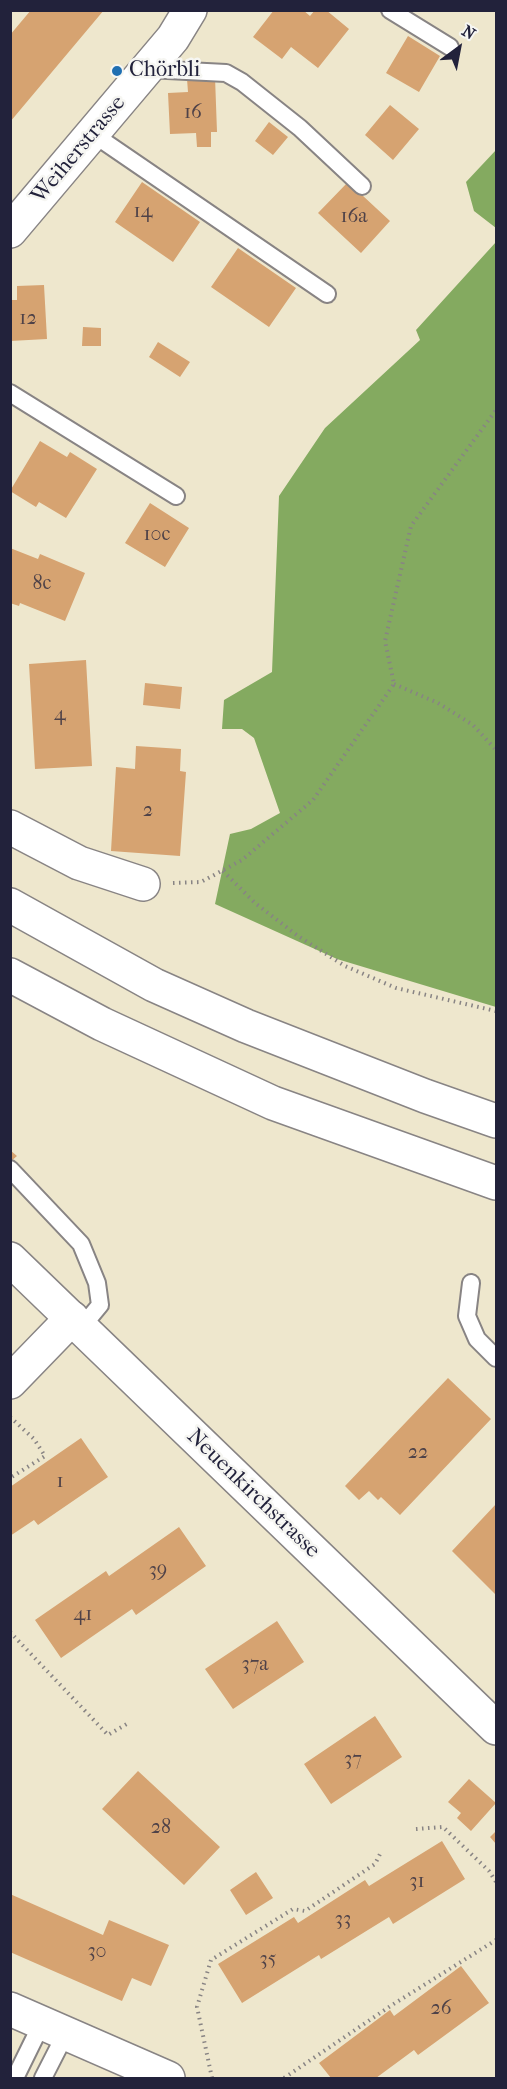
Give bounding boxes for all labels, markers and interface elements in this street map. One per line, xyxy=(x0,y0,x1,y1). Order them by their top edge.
north arrow xyxy=(429,18,489,78)
text: N xyxy=(459,21,479,44)
place label: Chörbli xyxy=(129,58,200,84)
marker: Chörbli xyxy=(110,64,124,78)
street label: Weiherstrasse xyxy=(26,91,132,209)
house number: 16 xyxy=(184,101,202,125)
house number: 14 xyxy=(134,200,152,224)
house number: 16a xyxy=(340,205,368,229)
house number: 12 xyxy=(19,307,37,331)
house number: 10c xyxy=(144,523,170,547)
house number: 8c xyxy=(33,572,51,596)
house number: 4 xyxy=(54,703,66,727)
house number: 2 xyxy=(143,799,153,823)
street label: Neuenkirchstrasse xyxy=(181,1424,325,1564)
house number: 22 xyxy=(408,1441,428,1465)
house number: 1 xyxy=(56,1470,64,1494)
house number: 39 xyxy=(149,1559,167,1583)
house number: 41 xyxy=(74,1603,92,1627)
house number: 37a xyxy=(241,1653,269,1677)
house number: 37 xyxy=(344,1748,362,1772)
house number: 28 xyxy=(151,1816,171,1840)
house number: 31 xyxy=(409,1870,425,1894)
house number: 33 xyxy=(335,1908,351,1932)
house number: 30 xyxy=(87,1940,107,1964)
house number: 35 xyxy=(260,1948,276,1972)
house number: 26 xyxy=(430,1997,452,2021)

